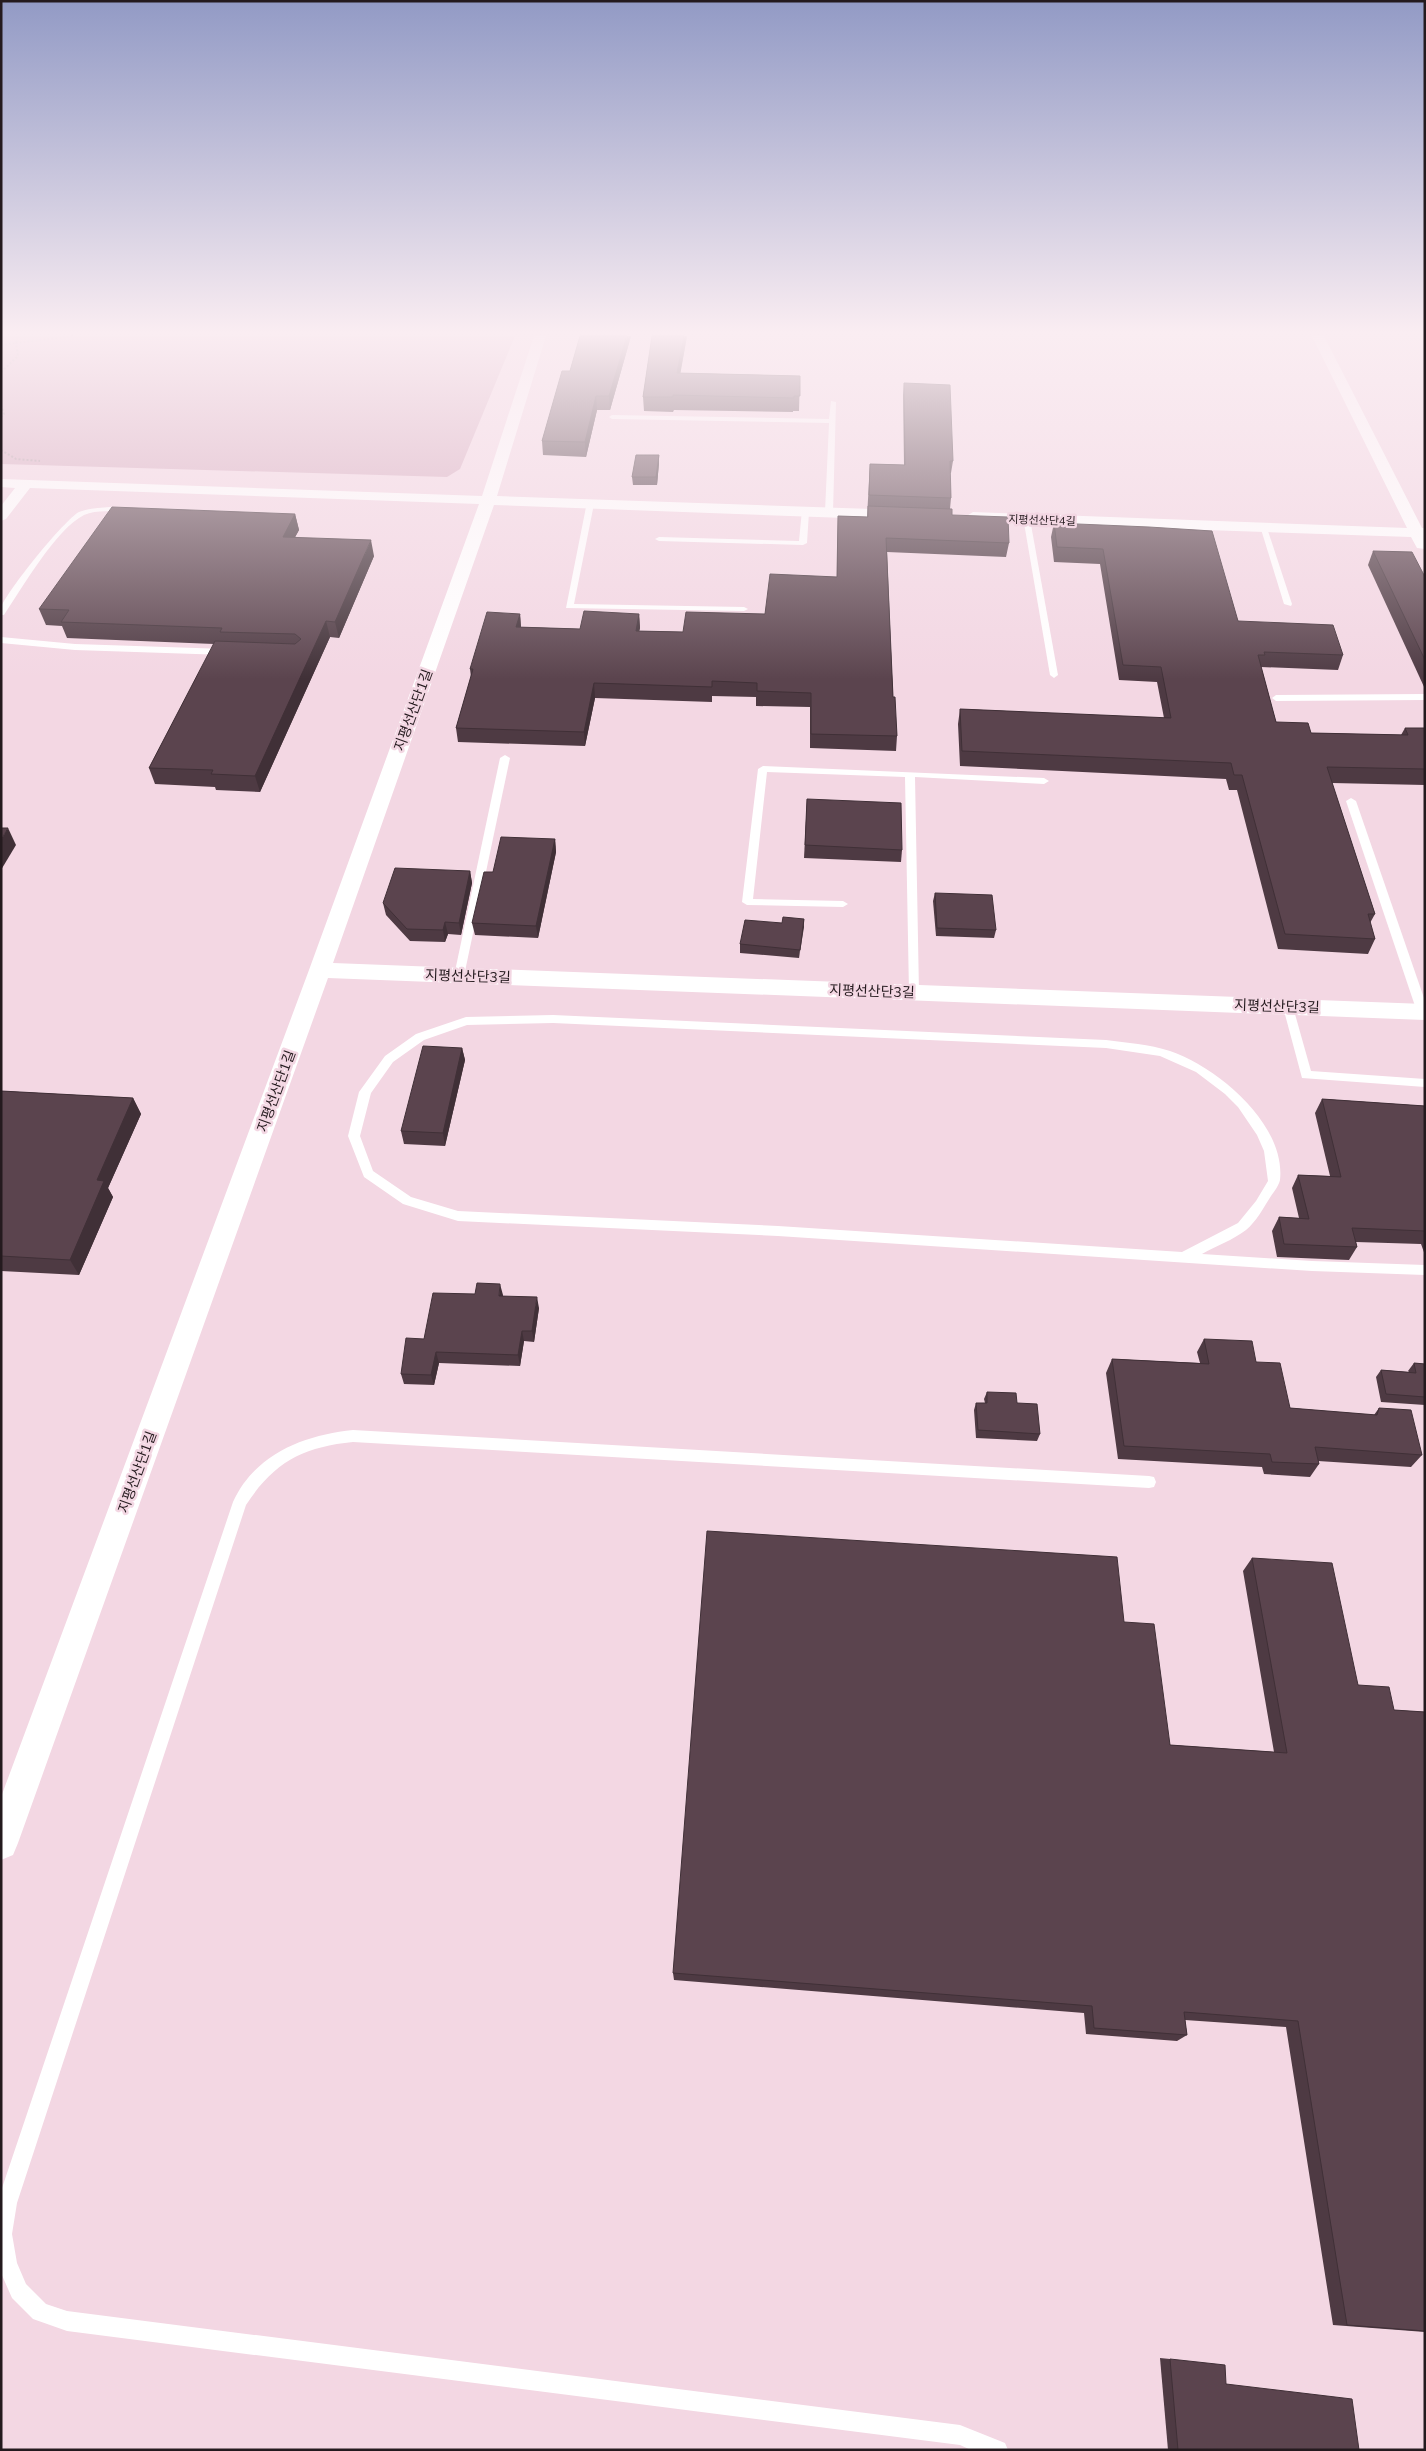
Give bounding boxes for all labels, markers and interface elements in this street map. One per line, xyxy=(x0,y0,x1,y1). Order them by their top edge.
street label: 지평선산단4길 xyxy=(1008,512,1076,529)
street label: 지평선산단1길 xyxy=(390,667,437,754)
street label: 지평선산단3길 xyxy=(425,966,511,987)
street label: 지평선산단3길 xyxy=(829,981,915,1002)
street label: 지평선산단3길 xyxy=(1234,996,1320,1017)
street label: 지평선산단1길 xyxy=(253,1048,300,1135)
street label: 지평선산단1길 xyxy=(114,1429,161,1516)

